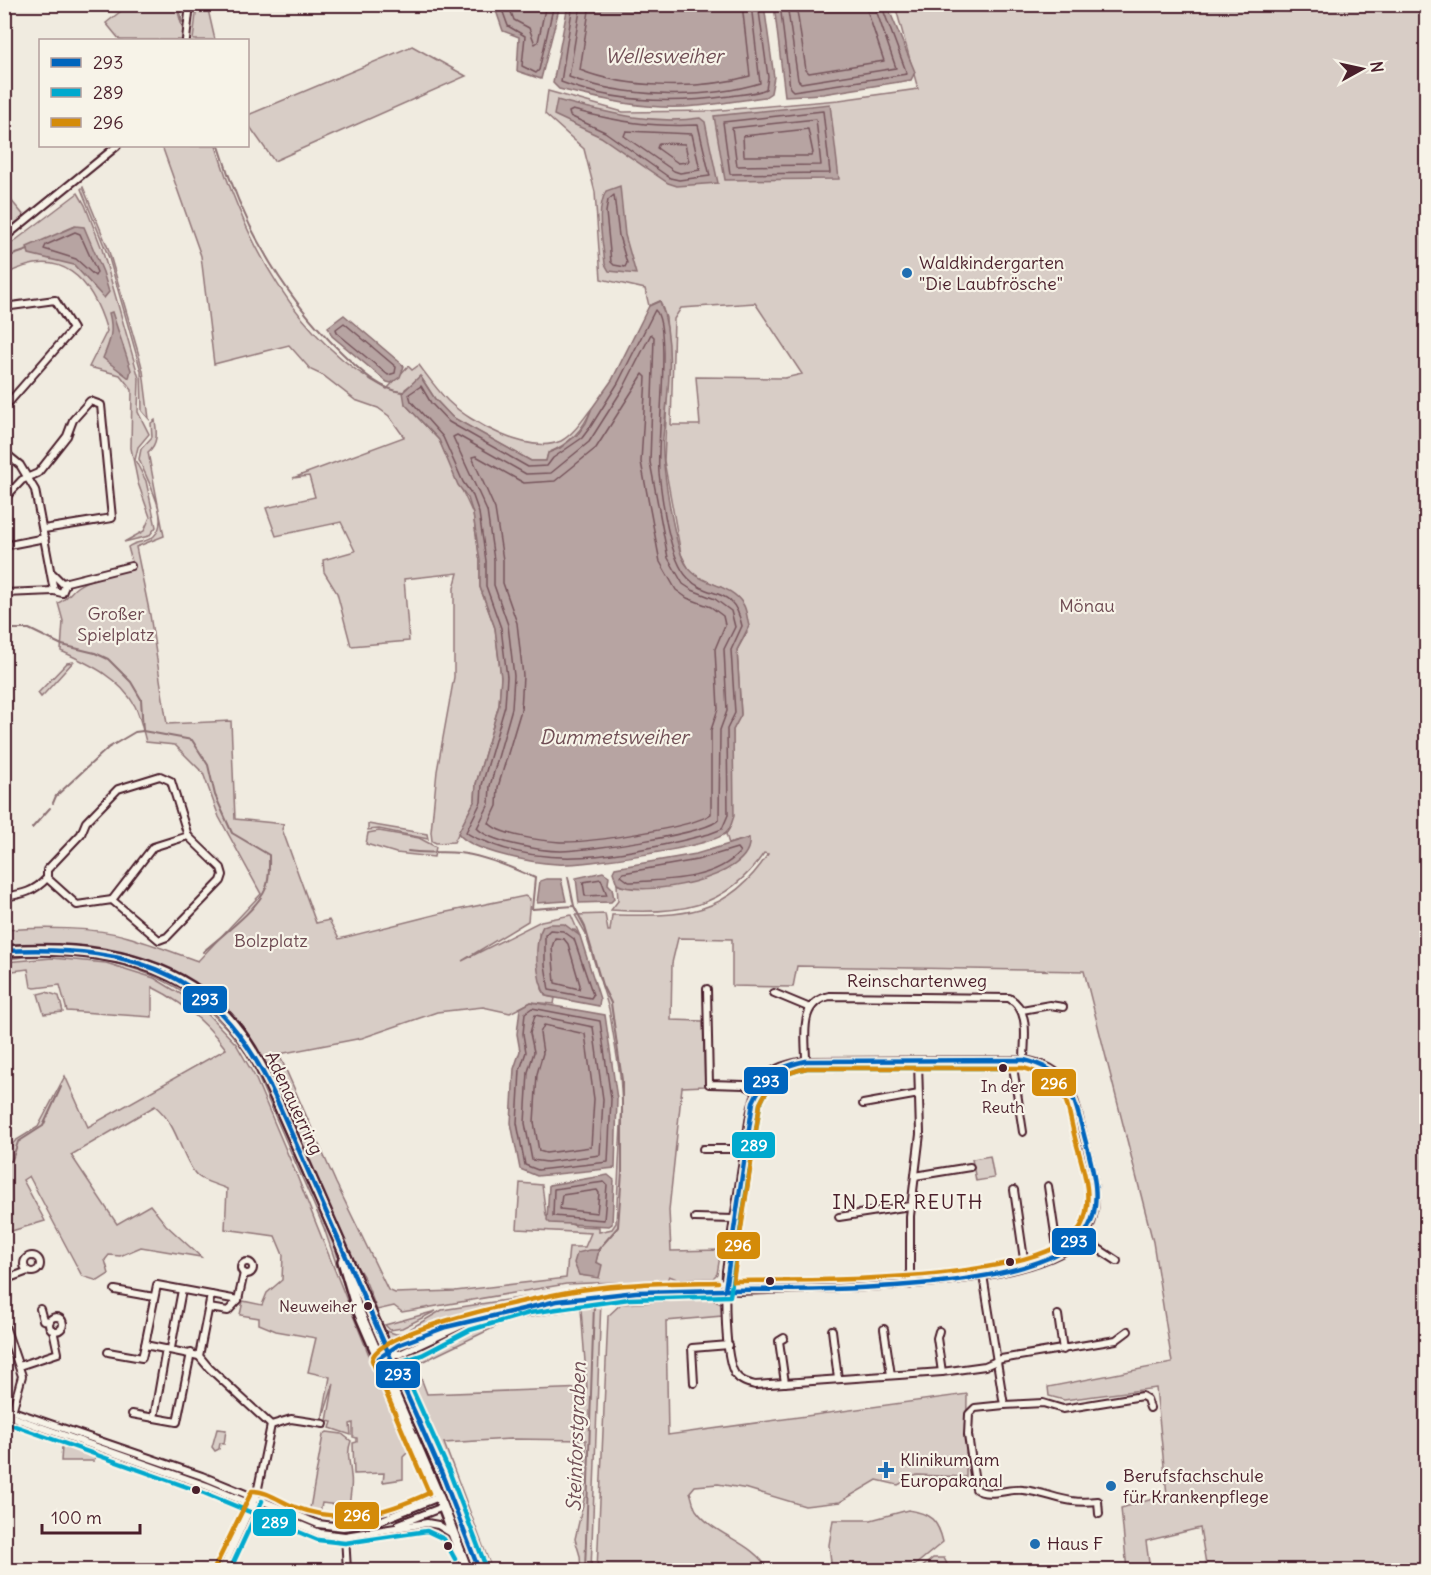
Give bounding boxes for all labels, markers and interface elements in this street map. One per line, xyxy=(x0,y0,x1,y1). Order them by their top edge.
legend xyxy=(39,39,249,147)
north arrow xyxy=(1332,39,1392,99)
water label: Wellesweiher xyxy=(605,43,726,68)
text: 293 xyxy=(93,51,123,74)
text: N xyxy=(1366,60,1388,74)
text: 289 xyxy=(93,81,124,104)
text: 296 xyxy=(93,111,124,134)
place label: Waldkindergarten "Die Laubfrösche" xyxy=(919,251,1064,295)
marker: Waldkindergarten "Die Laubfrösche" xyxy=(900,266,914,280)
park label: Mönau xyxy=(1059,594,1115,617)
park label: Großer Spielplatz xyxy=(77,602,155,646)
water label: Dummetsweiher xyxy=(539,724,691,749)
park label: Bolzplatz xyxy=(234,929,308,952)
street label: Reinschartenweg xyxy=(847,969,987,992)
line badge: 293 xyxy=(182,985,228,1014)
text: 293 xyxy=(191,989,219,1009)
street label: Adenauerring xyxy=(260,1047,328,1158)
marker: In der Reuth xyxy=(997,1062,1009,1074)
line badge: 293 xyxy=(743,1066,789,1095)
line badge: 296 xyxy=(1031,1068,1077,1097)
text: 293 xyxy=(752,1071,780,1091)
text: 296 xyxy=(1040,1073,1068,1093)
place label: In der Reuth xyxy=(981,1076,1026,1117)
line badge: 289 xyxy=(731,1131,776,1159)
text: 289 xyxy=(740,1135,768,1155)
district label: IN DER REUTH xyxy=(832,1189,984,1214)
line badge: 293 xyxy=(1051,1227,1097,1256)
line badge: 296 xyxy=(716,1231,761,1260)
text: 293 xyxy=(1060,1231,1088,1251)
text: 296 xyxy=(724,1235,752,1255)
unlabelled marker xyxy=(1004,1256,1016,1268)
unlabelled marker xyxy=(764,1275,776,1287)
place label: Neuweiher xyxy=(279,1296,357,1316)
marker: Neuweiher xyxy=(362,1300,374,1312)
line badge: 293 xyxy=(375,1360,421,1389)
water label: Steinforstgraben xyxy=(560,1361,591,1512)
text: 293 xyxy=(384,1364,412,1384)
place label: Klinikum am Europakanal xyxy=(900,1448,1003,1492)
marker: Klinikum am Europakanal xyxy=(877,1461,895,1479)
place label: Berufsfachschule für Krankenpflege xyxy=(1123,1464,1269,1508)
marker: Berufsfachschule für Krankenpflege xyxy=(1104,1479,1118,1493)
unlabelled marker xyxy=(190,1484,202,1496)
scale bar xyxy=(42,1497,140,1535)
line badge: 296 xyxy=(334,1501,380,1530)
text: 296 xyxy=(343,1505,371,1525)
text: 100 m xyxy=(51,1506,102,1529)
line badge: 289 xyxy=(252,1508,297,1537)
text: 289 xyxy=(261,1512,289,1532)
place label: Haus F xyxy=(1047,1532,1103,1555)
marker: Haus F xyxy=(1028,1537,1042,1551)
unlabelled marker xyxy=(442,1540,454,1552)

